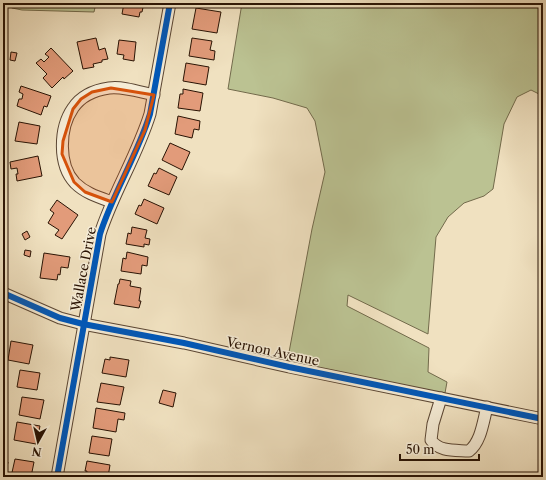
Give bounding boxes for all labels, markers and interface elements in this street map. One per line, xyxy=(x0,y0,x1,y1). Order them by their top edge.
street label: Wallace Drive xyxy=(67,225,99,314)
street label: Vernon Avenue xyxy=(224,333,321,369)
north arrow xyxy=(18,422,58,462)
scale bar xyxy=(400,436,479,462)
text: 50 m xyxy=(406,442,435,457)
text: N xyxy=(30,444,42,459)

